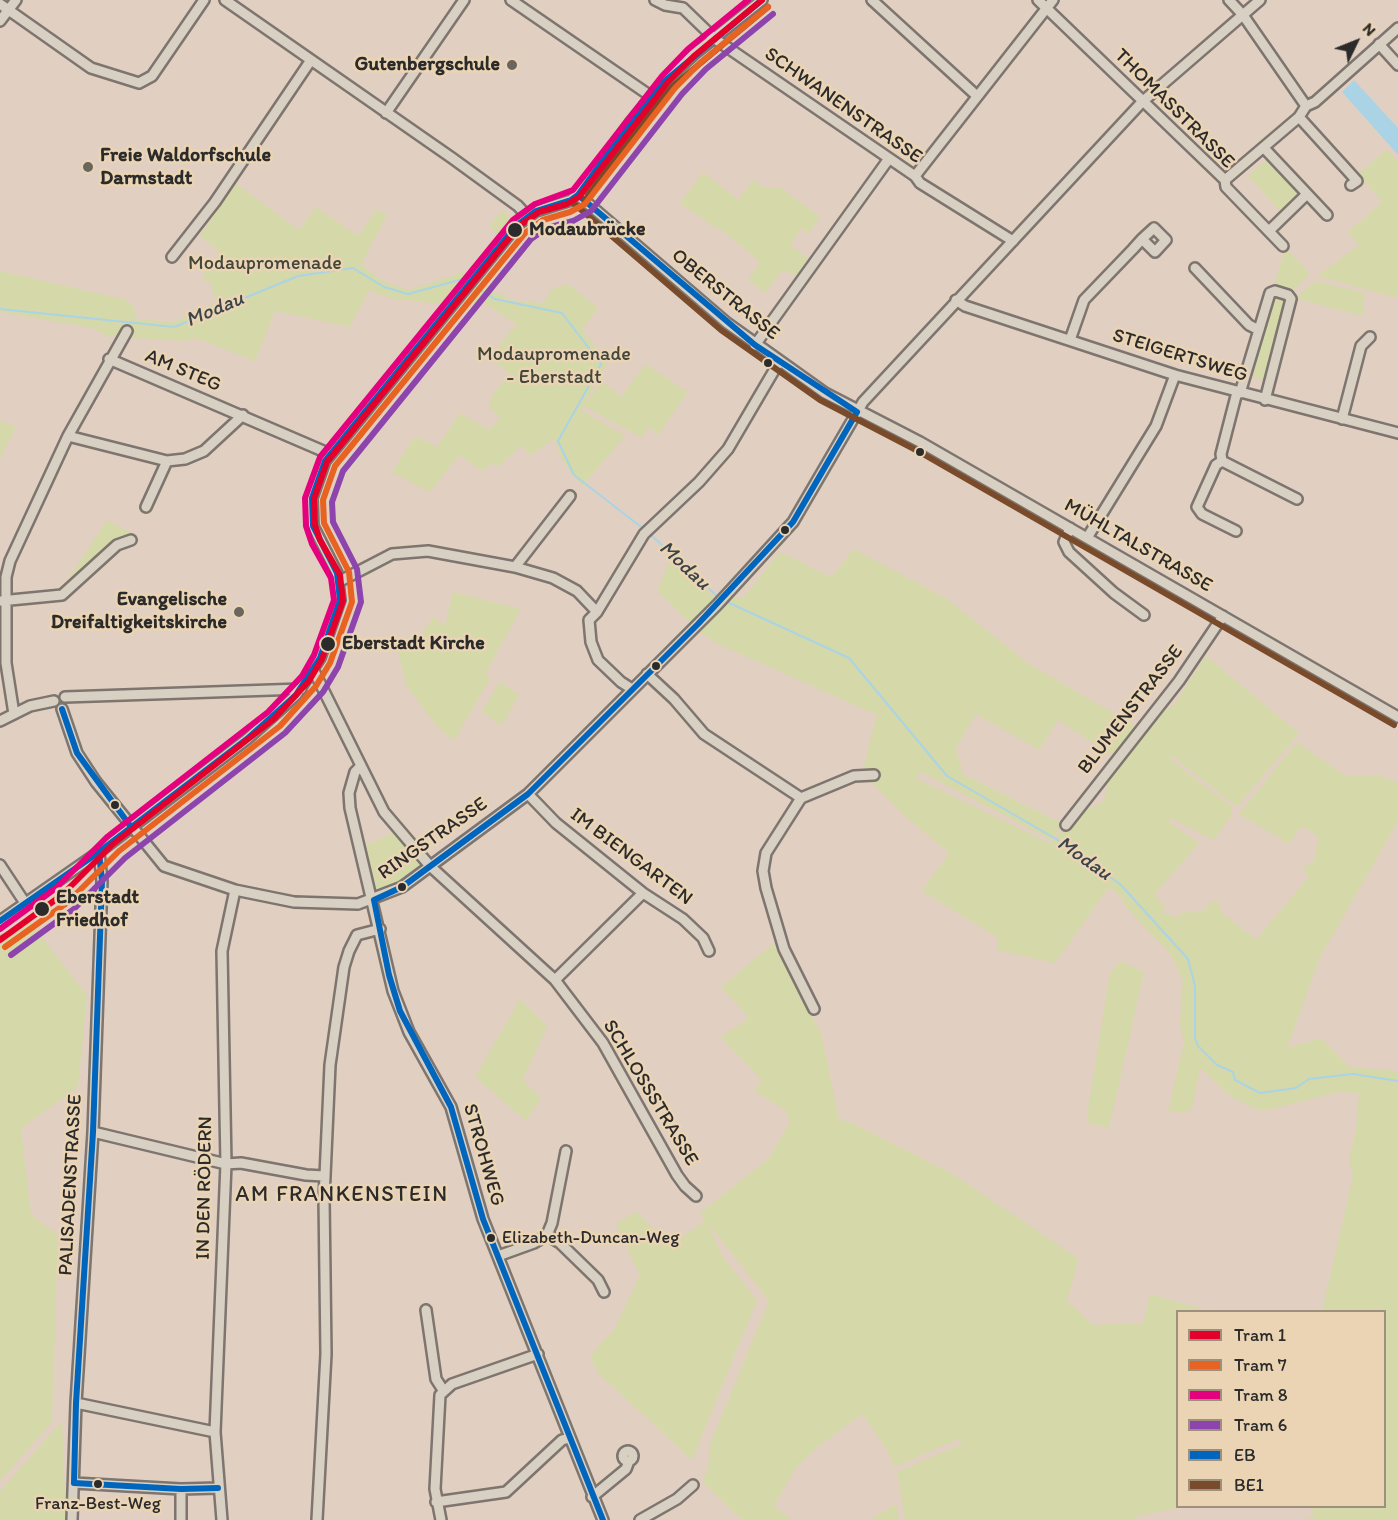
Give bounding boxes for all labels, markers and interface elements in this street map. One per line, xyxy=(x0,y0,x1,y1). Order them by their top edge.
north arrow xyxy=(1326,12,1386,72)
text: N xyxy=(1359,19,1380,40)
street label: SCHWANENSTRASSE xyxy=(760,43,926,169)
street label: THOMASSTRASSE xyxy=(1109,44,1239,174)
place label: Gutenbergschule xyxy=(354,53,500,77)
marker: Gutenbergschule xyxy=(505,58,519,72)
place label: Freie Waldorfschule Darmstadt xyxy=(100,144,271,191)
marker: Freie Waldorfschule Darmstadt xyxy=(81,160,95,174)
place label: Modaubrücke xyxy=(529,218,645,242)
marker: Modaubrücke xyxy=(506,221,524,239)
street label: OBERSTRASSE xyxy=(666,244,784,346)
park label: Modaupromenade xyxy=(188,252,342,276)
water label: Modau xyxy=(182,287,248,333)
street label: STEIGERTSWEG xyxy=(1110,324,1250,388)
park label: Modaupromenade - Eberstadt xyxy=(477,343,631,390)
street label: AM STEG xyxy=(141,344,225,398)
unlabelled marker xyxy=(762,357,774,369)
unlabelled marker xyxy=(914,446,926,458)
street label: MÜHLTALSTRASSE xyxy=(1060,494,1216,598)
unlabelled marker xyxy=(779,524,791,536)
water label: Modau xyxy=(653,536,715,596)
place label: Evangelische Dreifaltigkeitskirche xyxy=(51,588,227,635)
marker: Evangelische Dreifaltigkeitskirche xyxy=(232,605,246,619)
place label: Eberstadt Kirche xyxy=(342,632,485,656)
marker: Eberstadt Kirche xyxy=(319,635,337,653)
street label: BLUMENSTRASSE xyxy=(1073,641,1189,779)
unlabelled marker xyxy=(650,660,662,672)
street label: RINGSTRASSE xyxy=(374,792,492,886)
unlabelled marker xyxy=(109,799,121,811)
street label: IM BIENGARTEN xyxy=(565,803,697,911)
water label: Modau xyxy=(1052,831,1116,887)
unlabelled marker xyxy=(396,881,408,893)
place label: Eberstadt Friedhof xyxy=(56,886,139,933)
marker: Eberstadt Friedhof xyxy=(33,900,51,918)
street label: SCHLOSSSTRASSE xyxy=(597,1016,703,1170)
street label: PALISADENSTRASSE xyxy=(54,1094,88,1276)
street label: STROHWEG xyxy=(457,1101,509,1209)
street label: IN DEN RÖDERN xyxy=(192,1116,218,1260)
district label: AM FRANKENSTEIN xyxy=(235,1182,449,1208)
place label: Elizabeth-Duncan-Weg xyxy=(502,1227,679,1249)
marker: Elizabeth-Duncan-Weg xyxy=(485,1232,497,1244)
legend xyxy=(1176,1310,1386,1508)
text: Tram 1 xyxy=(1234,1324,1286,1346)
text: Tram 7 xyxy=(1234,1354,1287,1376)
text: Tram 8 xyxy=(1234,1384,1288,1406)
text: Tram 6 xyxy=(1234,1414,1287,1436)
text: EB xyxy=(1234,1444,1256,1466)
text: BE1 xyxy=(1234,1474,1264,1496)
marker: Franz-Best-Weg xyxy=(92,1478,104,1490)
place label: Franz-Best-Weg xyxy=(35,1493,161,1515)

